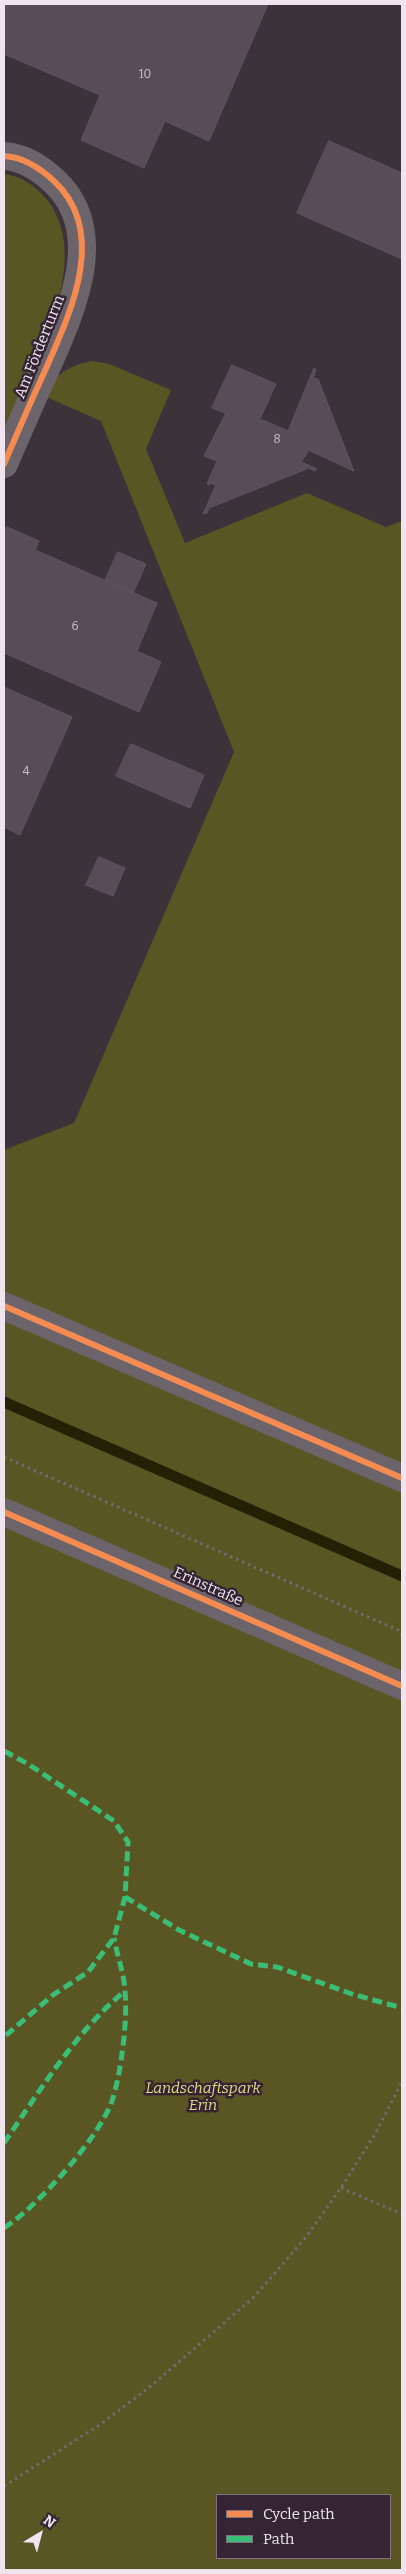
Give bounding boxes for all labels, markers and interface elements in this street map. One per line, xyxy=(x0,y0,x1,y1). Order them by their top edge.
house number: 10 xyxy=(139,68,151,82)
street label: Am Förderturm xyxy=(11,293,69,401)
house number: 8 xyxy=(273,433,281,447)
house number: 6 xyxy=(71,620,79,634)
house number: 4 xyxy=(22,765,30,779)
street label: Erinstraße xyxy=(170,1564,246,1610)
park label: Landschaftspark Erin xyxy=(145,2080,261,2115)
legend xyxy=(216,2494,391,2559)
text: Cycle path xyxy=(263,2505,335,2523)
north arrow xyxy=(15,2509,65,2559)
text: N xyxy=(40,2512,59,2532)
text: Path xyxy=(263,2530,294,2548)

